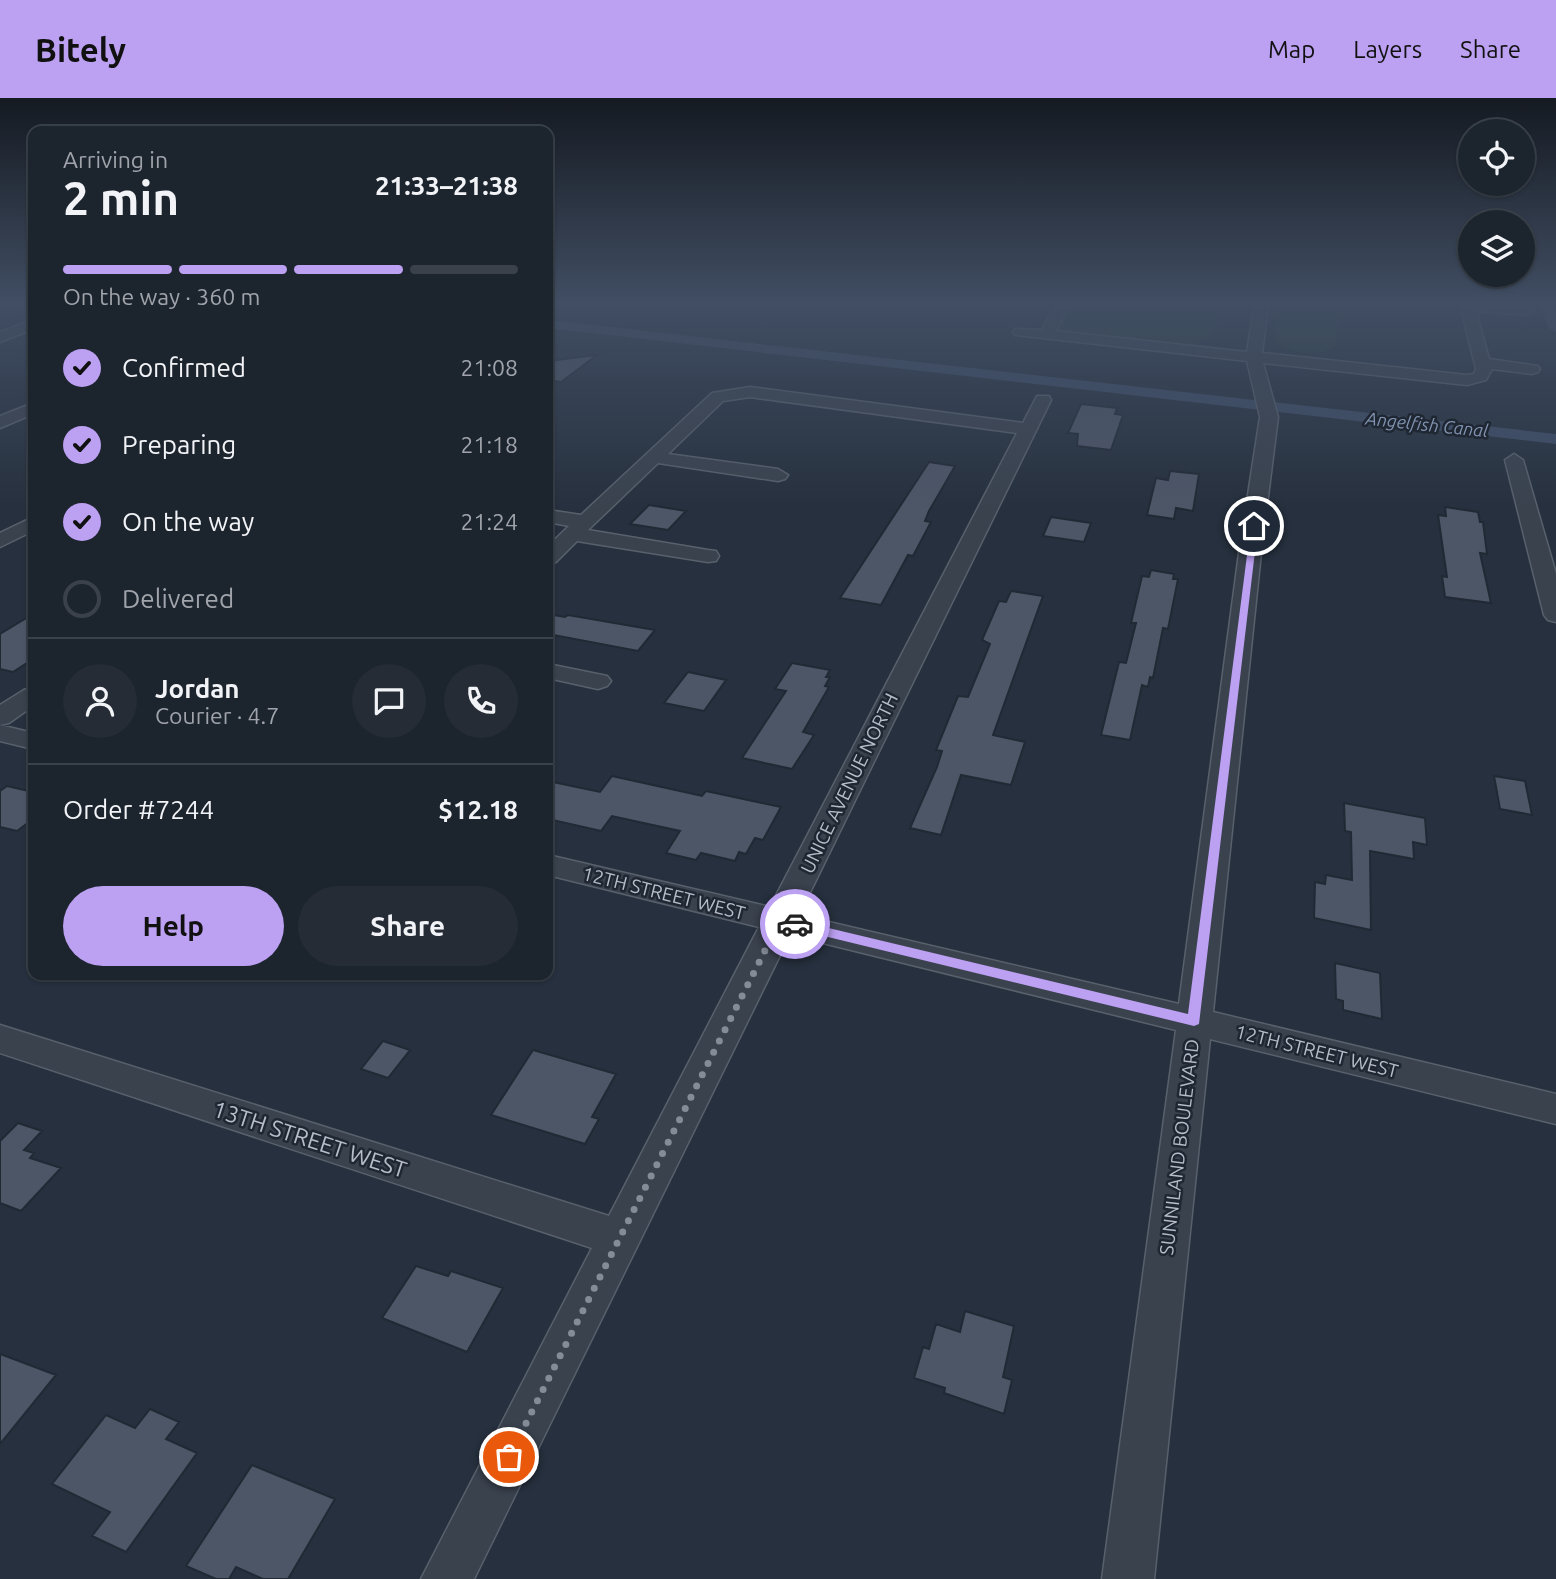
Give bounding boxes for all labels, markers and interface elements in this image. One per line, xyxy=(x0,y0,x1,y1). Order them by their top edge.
text: Bitely xyxy=(35,31,126,68)
text: Map xyxy=(1268,36,1315,63)
text: Layers xyxy=(1353,36,1422,63)
text: Share xyxy=(1460,36,1521,63)
map controls xyxy=(1458,119,1535,287)
button: locate xyxy=(1458,119,1535,196)
text: Arriving in xyxy=(63,147,168,172)
text: 21:33–21:38 xyxy=(375,171,518,200)
text: 2 min xyxy=(63,172,179,224)
button: layers xyxy=(1458,210,1535,287)
text: On the way · 360 m xyxy=(63,284,260,309)
icon: check xyxy=(63,349,101,387)
text: Confirmed xyxy=(122,353,246,382)
text: 21:08 xyxy=(460,355,518,380)
water label: Angelfish Canal xyxy=(1364,408,1489,441)
icon: check xyxy=(63,426,101,464)
text: Preparing xyxy=(122,430,236,459)
text: 21:18 xyxy=(460,432,518,457)
pin xyxy=(1224,496,1284,556)
icon: check xyxy=(63,503,101,541)
text: On the way xyxy=(122,507,254,536)
icon: home xyxy=(1235,507,1273,545)
text: 21:24 xyxy=(460,509,518,534)
text: Delivered xyxy=(122,584,234,613)
button: person xyxy=(63,664,137,738)
button: chat xyxy=(352,664,426,738)
button: phone xyxy=(444,664,518,738)
text: Jordan xyxy=(155,674,240,703)
street label: UNICE AVENUE NORTH xyxy=(796,689,902,877)
text: Courier · 4.7 xyxy=(155,703,279,728)
text: Order #7244 xyxy=(63,795,214,824)
text: $12.18 xyxy=(438,795,518,824)
street label: 12TH STREET WEST xyxy=(580,862,748,924)
button: Help xyxy=(63,886,284,966)
button: Share xyxy=(298,886,518,966)
courier xyxy=(760,889,830,959)
icon: car xyxy=(776,905,814,943)
street label: 12TH STREET WEST xyxy=(1233,1020,1401,1082)
street label: SUNNILAND BOULEVARD xyxy=(1155,1038,1203,1256)
street label: 13TH STREET WEST xyxy=(210,1096,410,1182)
pin xyxy=(479,1427,539,1487)
icon: bag xyxy=(490,1438,528,1476)

